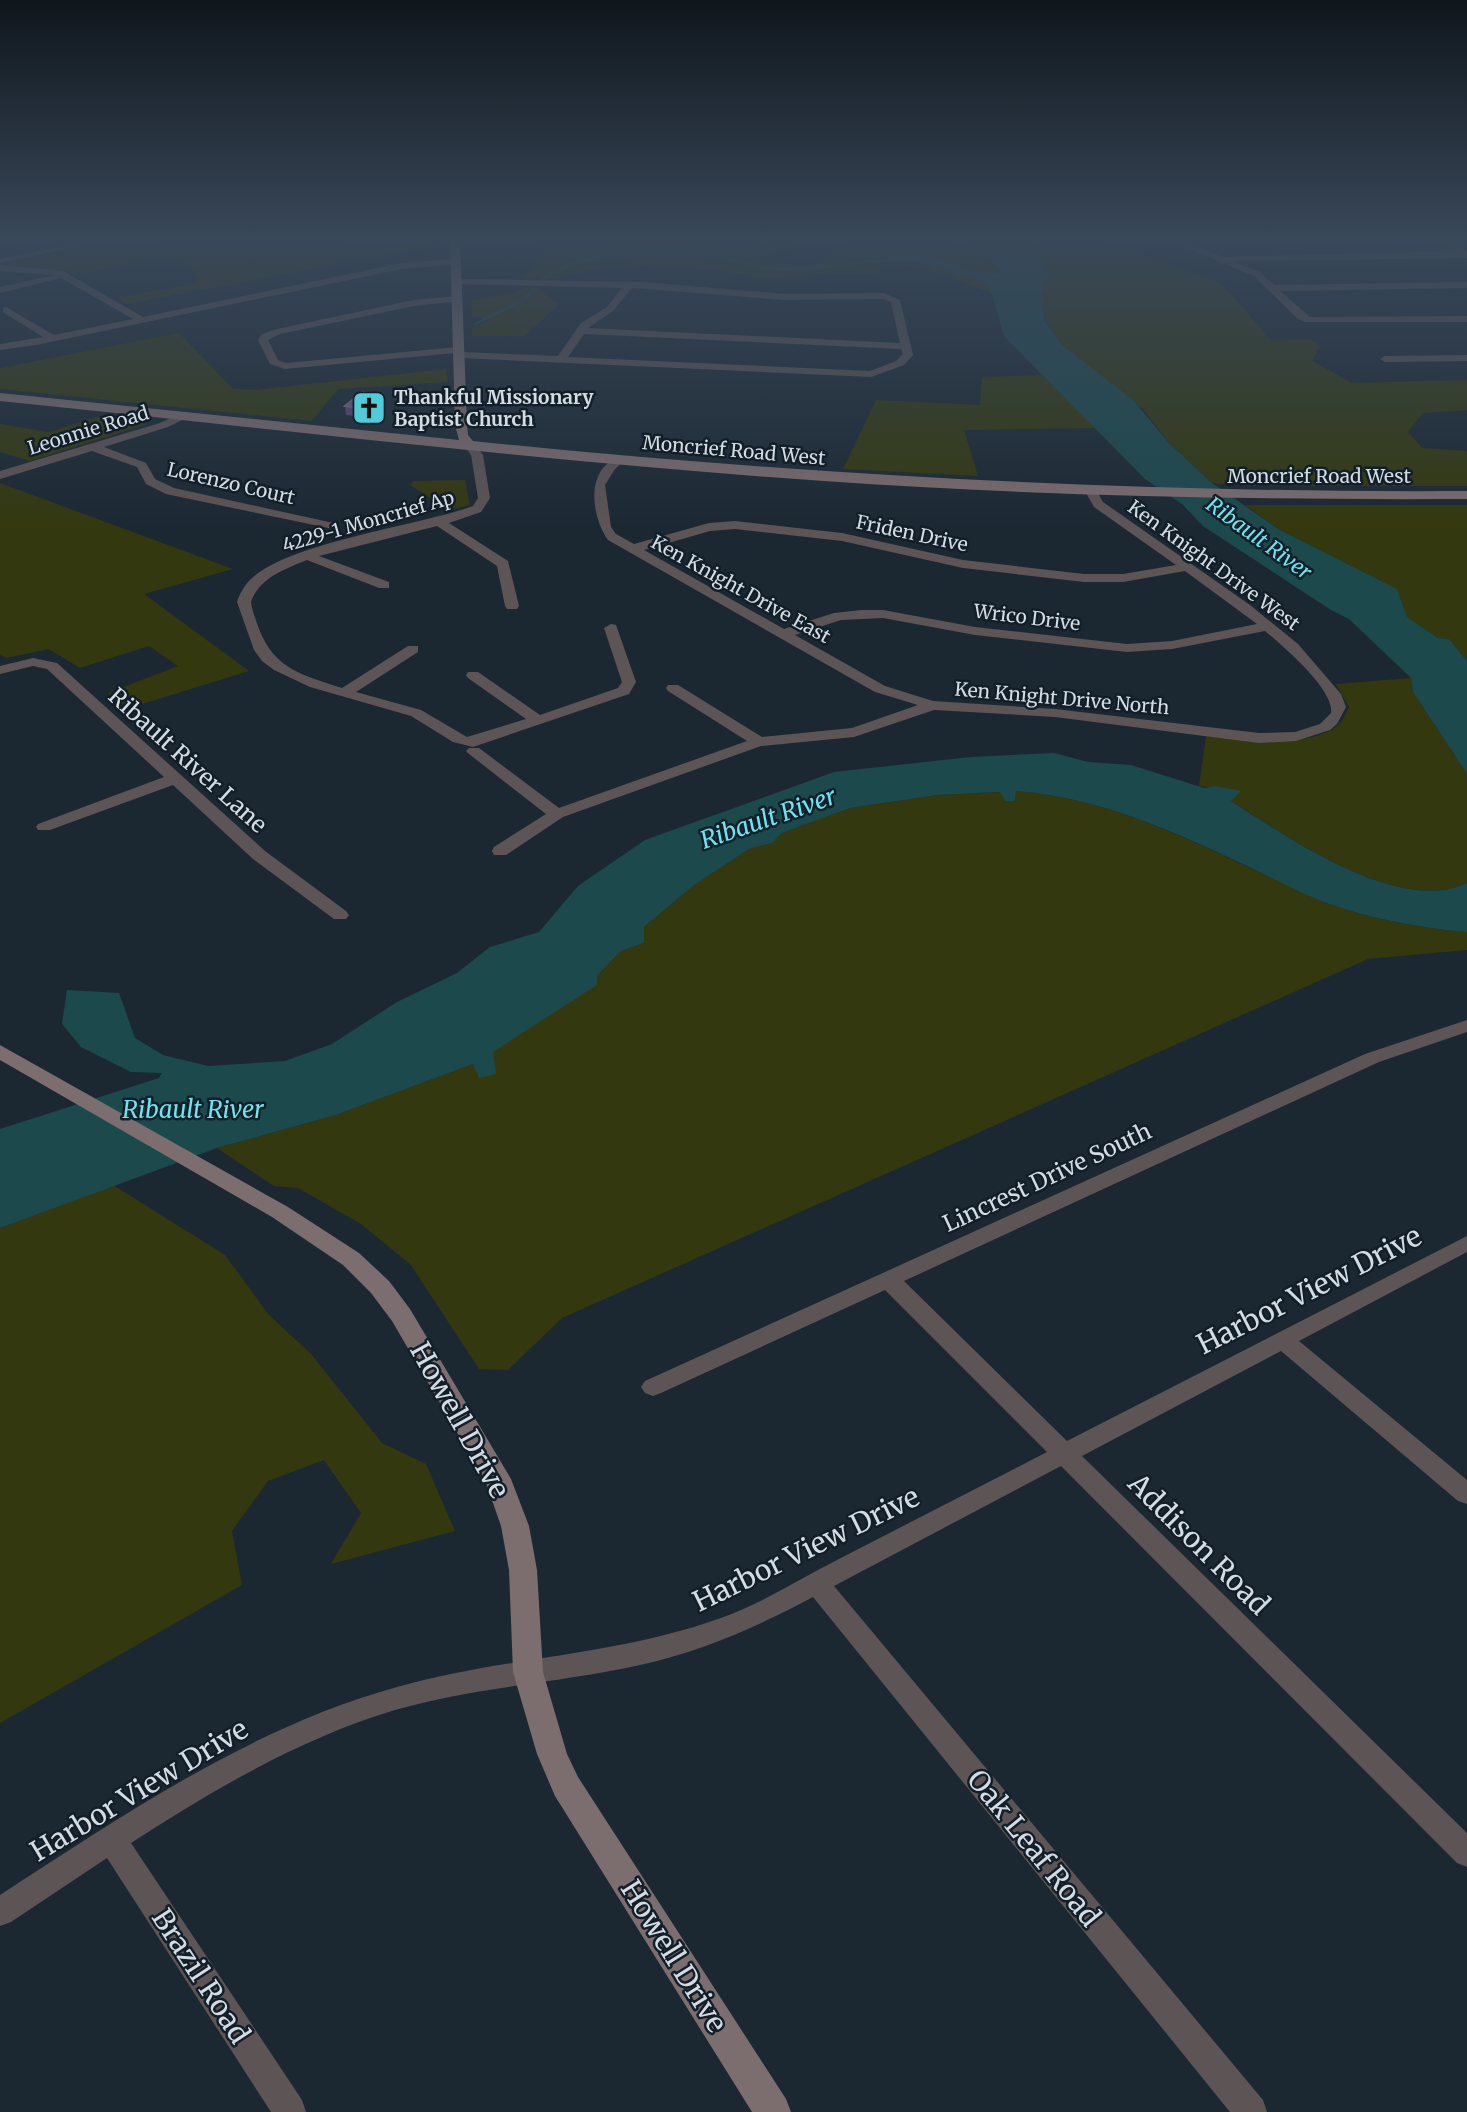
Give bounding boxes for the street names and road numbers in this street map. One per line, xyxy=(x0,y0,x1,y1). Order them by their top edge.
street label: Leonnie Road xyxy=(25,400,151,460)
street label: Moncrief Road West xyxy=(641,430,827,470)
street label: Lorenzo Court xyxy=(165,457,298,509)
street label: Moncrief Road West xyxy=(1227,464,1411,488)
street label: 4229-1 Moncrief Ap xyxy=(279,485,457,557)
street label: Ken Knight Drive West xyxy=(1123,495,1305,636)
street label: Friden Drive xyxy=(854,509,970,557)
street label: Ken Knight Drive East xyxy=(647,530,835,649)
street label: Wrico Drive xyxy=(971,598,1082,635)
street label: Ken Knight Drive North xyxy=(954,677,1171,719)
street label: Ribault River Lane xyxy=(103,681,273,839)
street label: Lincrest Drive South xyxy=(938,1116,1156,1238)
street label: Harbor View Drive xyxy=(1191,1218,1427,1362)
street label: Howell Drive xyxy=(402,1336,518,1504)
street label: Addison Road xyxy=(1120,1465,1278,1623)
street label: Harbor View Drive xyxy=(687,1479,925,1619)
street label: Harbor View Drive xyxy=(24,1711,254,1869)
street label: Oak Leaf Road xyxy=(960,1762,1109,1934)
street label: Howell Drive xyxy=(613,1873,735,2039)
street label: Brazil Road xyxy=(144,1902,258,2050)

